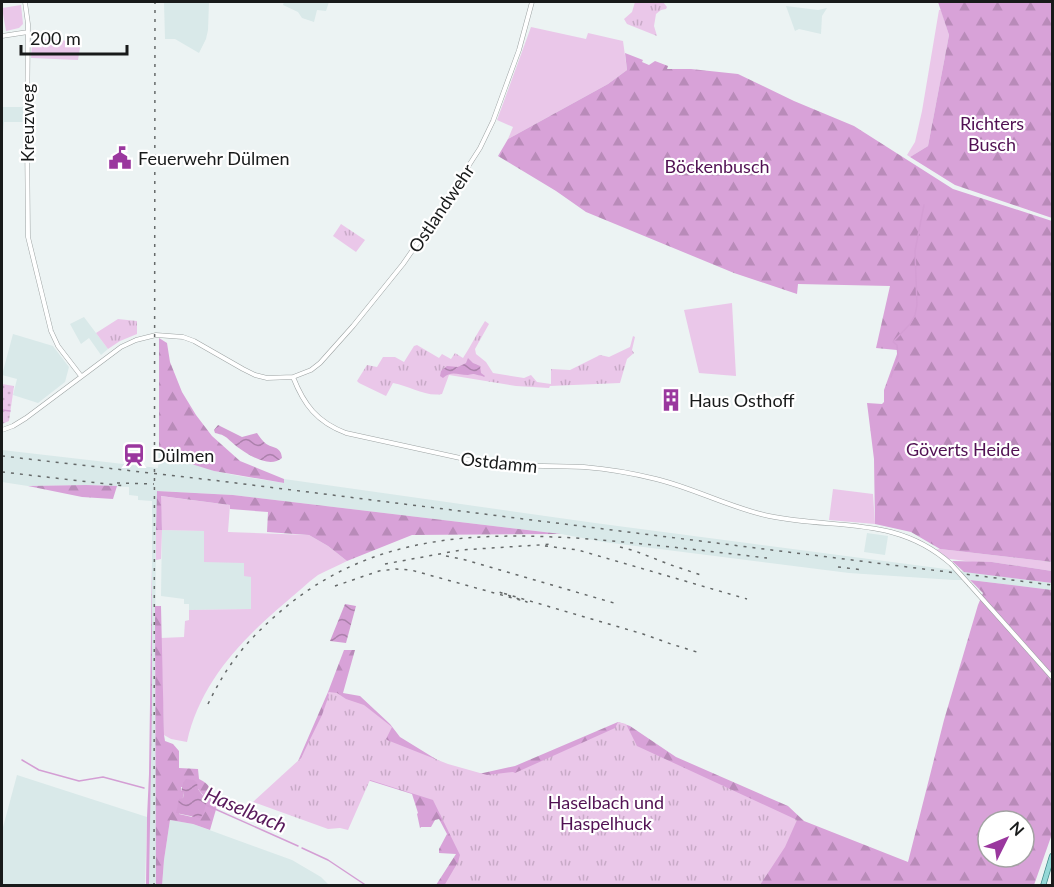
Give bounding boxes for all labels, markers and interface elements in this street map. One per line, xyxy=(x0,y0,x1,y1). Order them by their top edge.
scale bar xyxy=(21,18,128,56)
text: 200 m xyxy=(30,27,81,49)
street label: Kreuzweg xyxy=(16,84,38,162)
park label: Richters Busch xyxy=(960,112,1024,155)
public building icon: Feuerwehr Dülmen xyxy=(107,145,133,171)
place label: Feuerwehr Dülmen xyxy=(138,147,290,169)
park label: Böckenbusch xyxy=(664,155,770,177)
street label: Ostlandwehr xyxy=(403,159,479,256)
building icon: Haus Osthoff xyxy=(658,387,684,413)
place label: Haus Osthoff xyxy=(689,389,794,411)
park label: Göverts Heide xyxy=(906,438,1020,460)
station icon: Dülmen xyxy=(121,442,147,468)
place label: Dülmen xyxy=(152,444,214,466)
street label: Ostdamm xyxy=(459,447,539,477)
water label: Haselbach xyxy=(201,781,291,837)
park label: Haselbach und Haspelhuck xyxy=(548,791,664,834)
north arrow xyxy=(976,809,1036,869)
text: N xyxy=(1006,817,1028,839)

